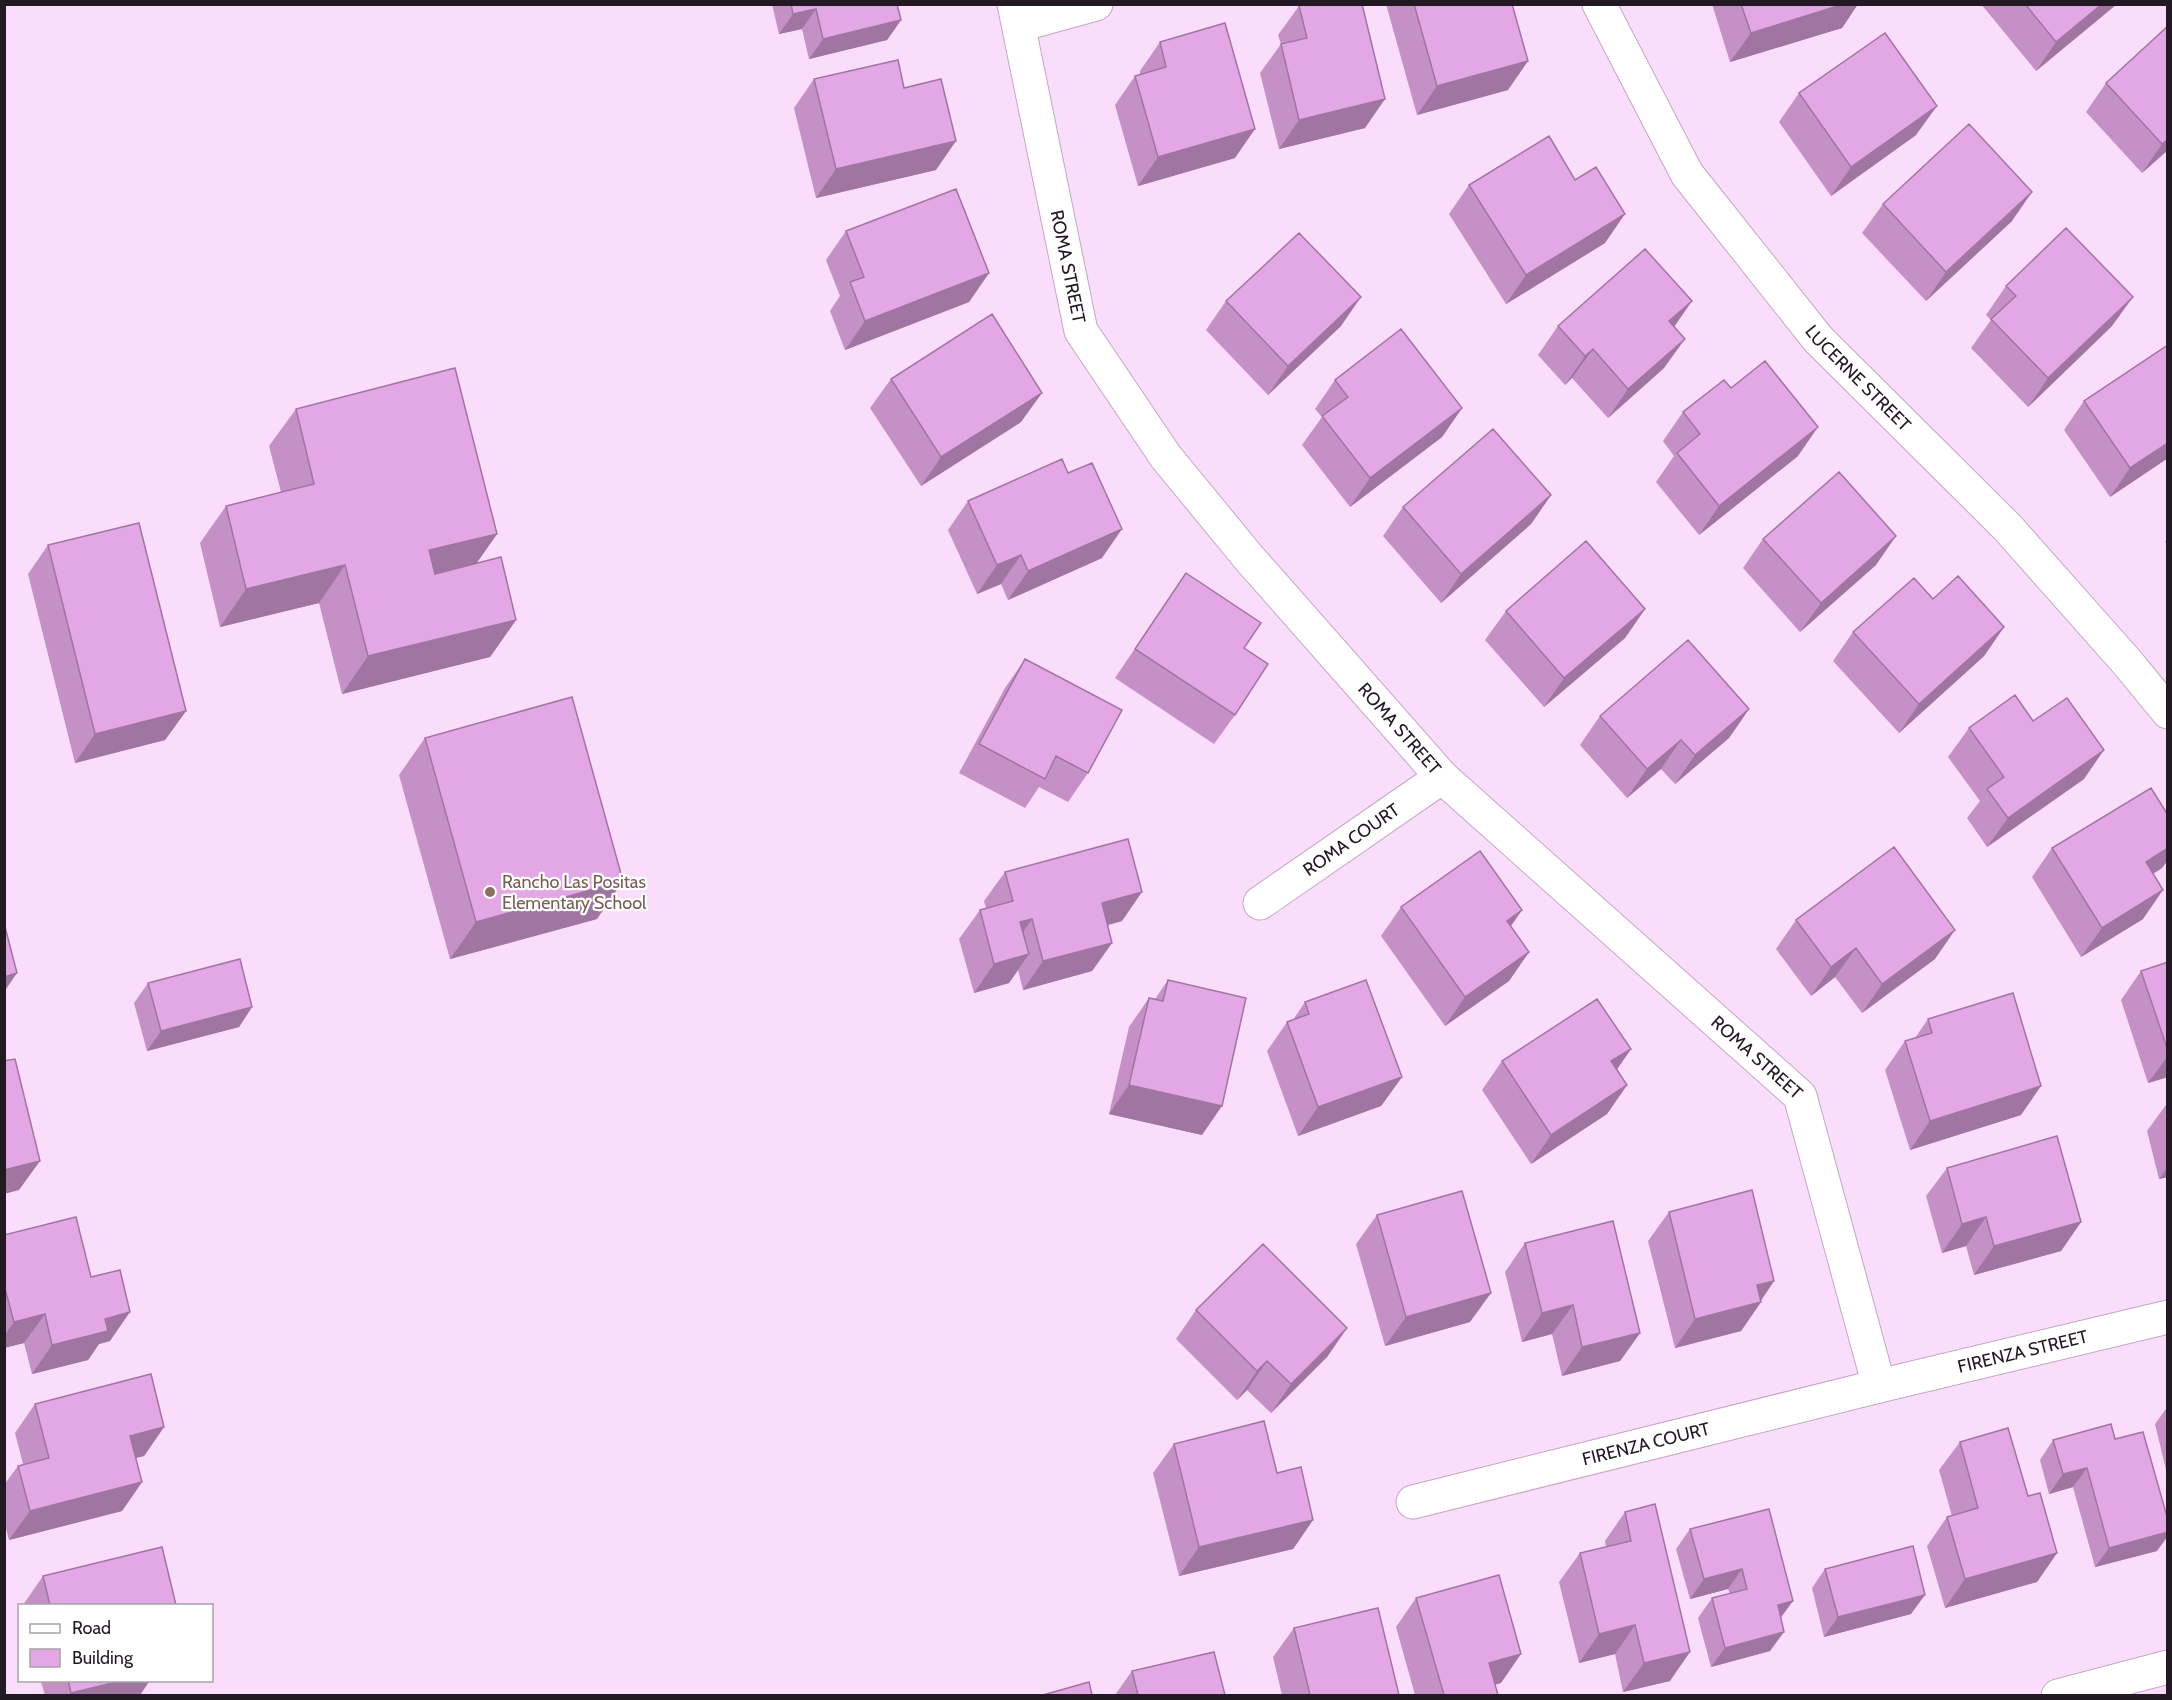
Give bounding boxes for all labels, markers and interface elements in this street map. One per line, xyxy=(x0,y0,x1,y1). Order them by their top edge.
street label: ROMA STREET xyxy=(1045,208,1090,325)
street label: LUCERNE STREET xyxy=(1800,321,1916,436)
street label: ROMA STREET xyxy=(1353,678,1446,779)
street label: ROMA COURT xyxy=(1299,799,1404,881)
place label: Rancho Las Positas Elementary School xyxy=(502,871,647,914)
marker: Rancho Las Positas Elementary School xyxy=(483,885,497,899)
street label: ROMA STREET xyxy=(1707,1011,1807,1104)
street label: FIRENZA STREET xyxy=(1955,1325,2090,1378)
street label: FIRENZA COURT xyxy=(1580,1417,1712,1470)
legend xyxy=(18,1604,213,1682)
text: Road xyxy=(72,1617,111,1639)
text: Building xyxy=(72,1647,134,1669)

